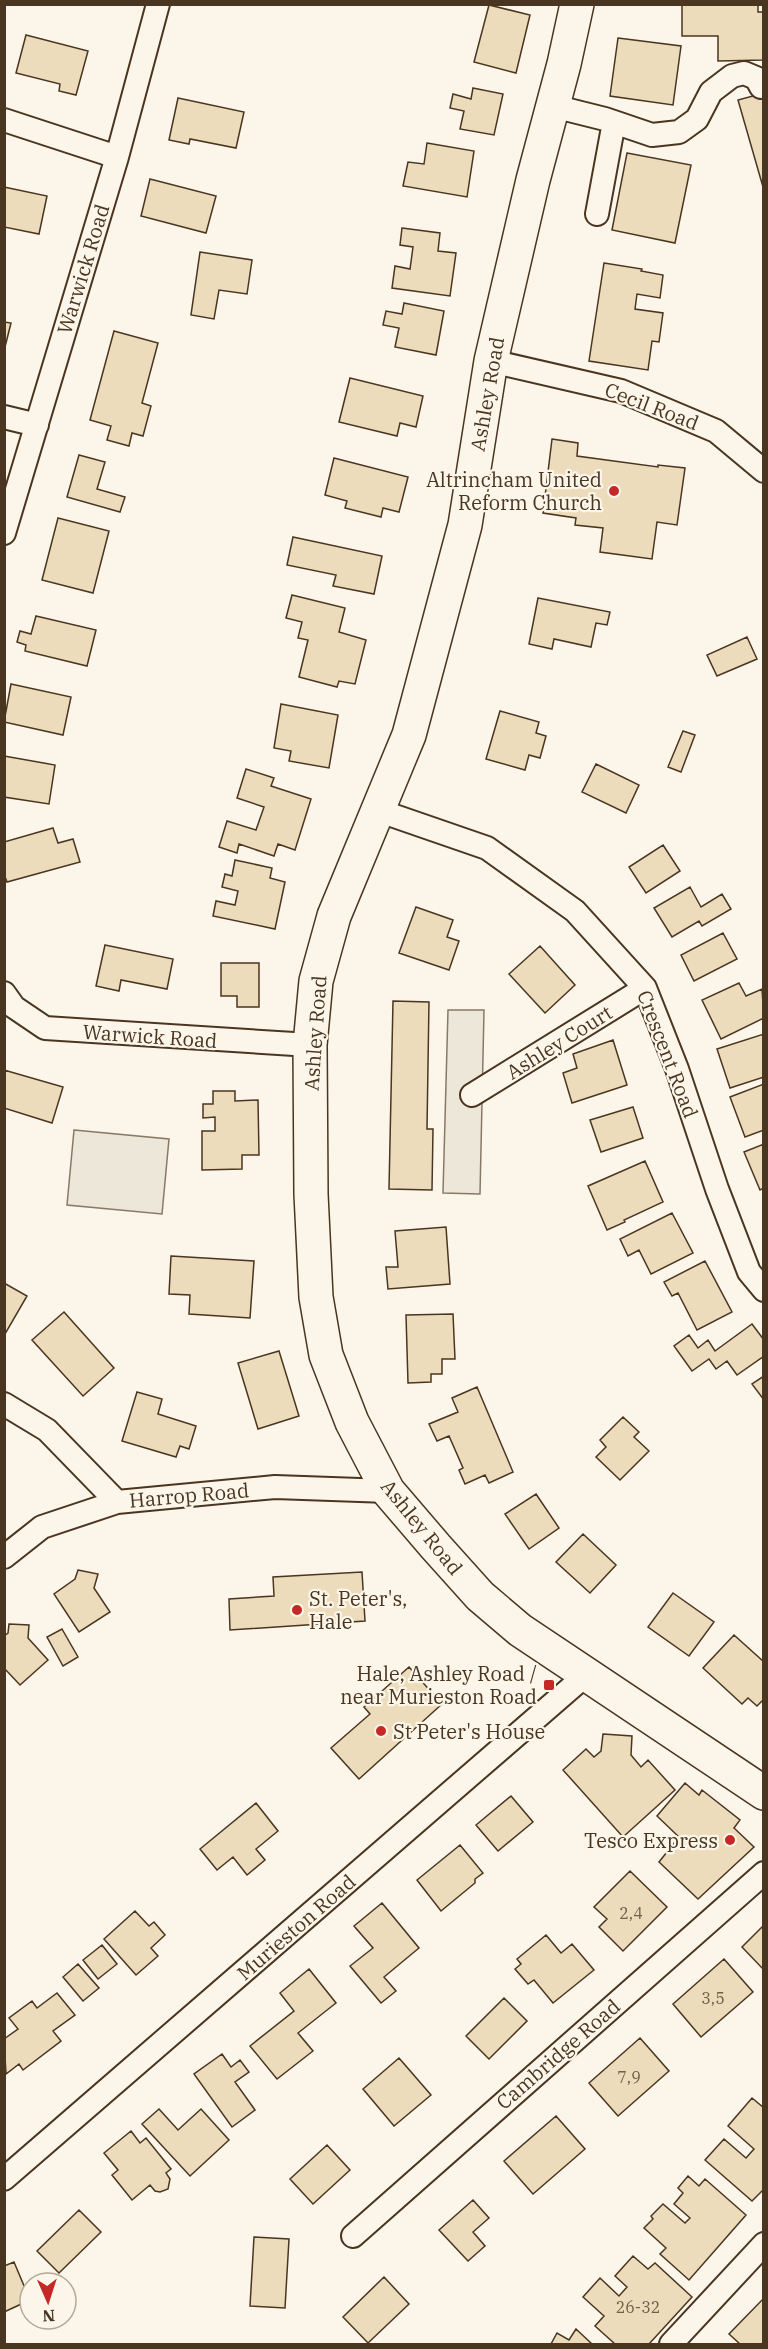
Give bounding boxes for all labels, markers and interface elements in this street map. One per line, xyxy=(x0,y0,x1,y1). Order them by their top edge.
street label: Warwick Road xyxy=(50,201,116,337)
street label: Ashley Road xyxy=(464,335,510,453)
street label: Cecil Road xyxy=(601,376,703,436)
place label: Altrincham United Reform Church xyxy=(426,466,602,516)
marker: Altrincham United Reform Church xyxy=(607,484,621,498)
street label: Ashley Road xyxy=(298,974,332,1092)
street label: Crescent Road xyxy=(631,986,705,1122)
street label: Ashley Court xyxy=(501,999,617,1085)
street label: Warwick Road xyxy=(82,1018,218,1054)
street label: Ashley Road xyxy=(375,1474,469,1580)
street label: Harrop Road xyxy=(128,1476,250,1514)
place label: St. Peter's, Hale xyxy=(309,1585,407,1635)
marker: St. Peter's, Hale xyxy=(290,1603,304,1617)
place label: Hale, Ashley Road / near Murieston Road xyxy=(340,1660,537,1710)
marker: Hale, Ashley Road / near Murieston Road xyxy=(542,1678,556,1692)
place label: St Peter's House xyxy=(393,1718,545,1745)
marker: St Peter's House xyxy=(374,1724,388,1738)
place label: Tesco Express xyxy=(584,1827,718,1854)
marker: Tesco Express xyxy=(723,1833,737,1847)
street label: Murieston Road xyxy=(231,1868,361,1986)
house number: 2,4 xyxy=(619,1903,643,1923)
house number: 3,5 xyxy=(701,1988,725,2008)
street label: Cambridge Road xyxy=(490,1993,626,2115)
house number: 7,9 xyxy=(617,2067,641,2087)
north arrow xyxy=(18,2271,78,2331)
house number: 26-32 xyxy=(616,2297,660,2317)
text: N xyxy=(42,2306,56,2326)

